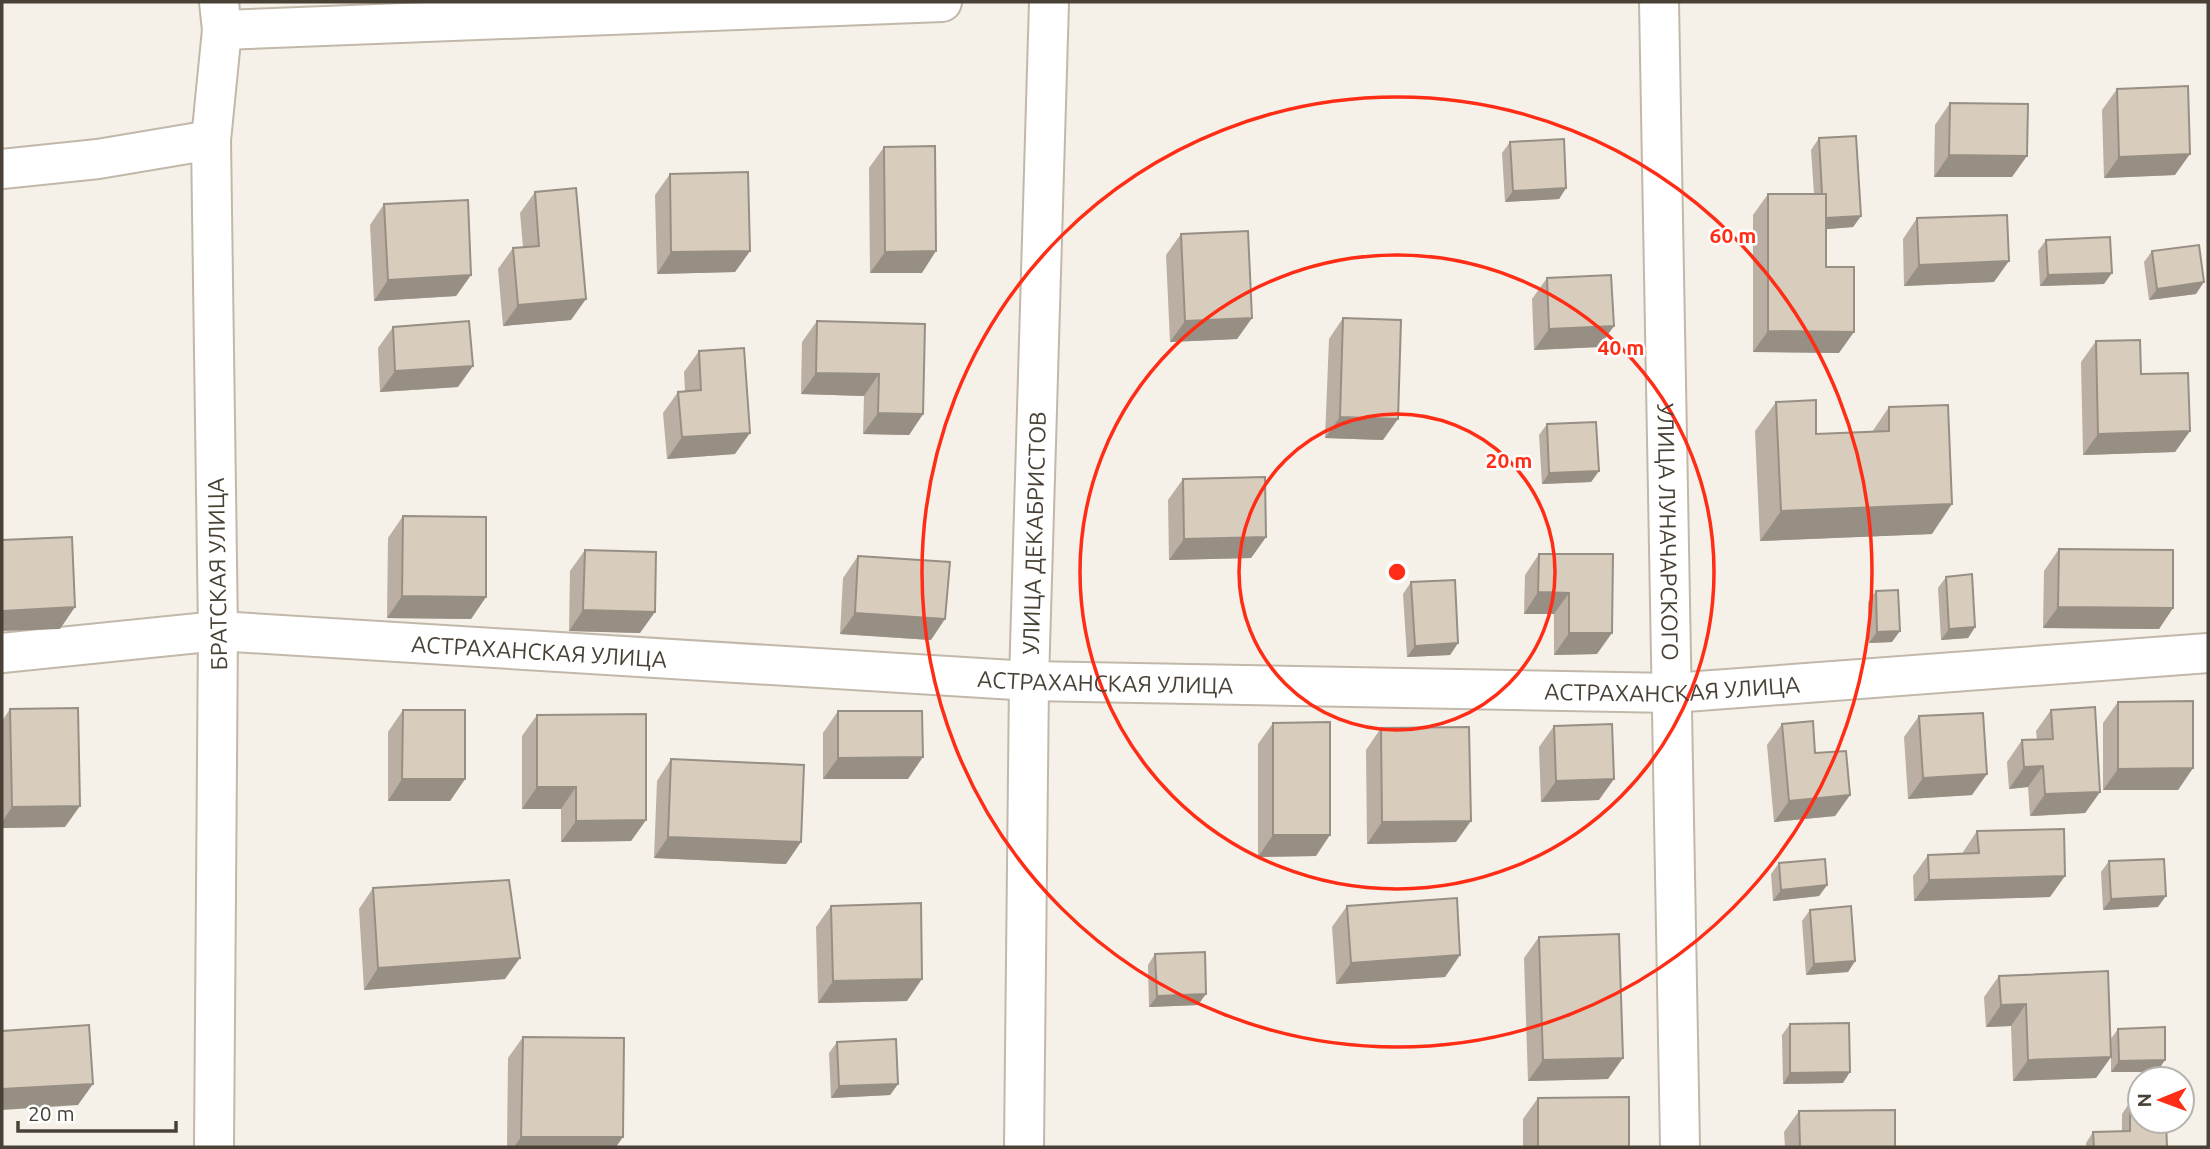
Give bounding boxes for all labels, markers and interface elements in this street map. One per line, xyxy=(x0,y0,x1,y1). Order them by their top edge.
text: 60 m xyxy=(1710,223,1756,247)
text: 40 m xyxy=(1598,335,1644,359)
street label: УЛИЦА ЛУНАЧАРСКОГО xyxy=(1654,403,1684,661)
street label: УЛИЦА ДЕКАБРИСТОВ xyxy=(1017,411,1049,655)
text: 20 m xyxy=(1486,448,1532,472)
street label: БРАТСКАЯ УЛИЦА xyxy=(203,477,231,671)
centre of rings xyxy=(1385,560,1409,584)
street label: АСТРАХАНСКАЯ УЛИЦА xyxy=(411,630,668,671)
street label: АСТРАХАНСКАЯ УЛИЦА xyxy=(977,665,1233,697)
street label: АСТРАХАНСКАЯ УЛИЦА xyxy=(1544,671,1801,706)
north arrow xyxy=(2126,1065,2196,1135)
scale bar xyxy=(18,1090,175,1134)
text: N xyxy=(2133,1093,2155,1108)
text: 20 m xyxy=(28,1101,75,1125)

